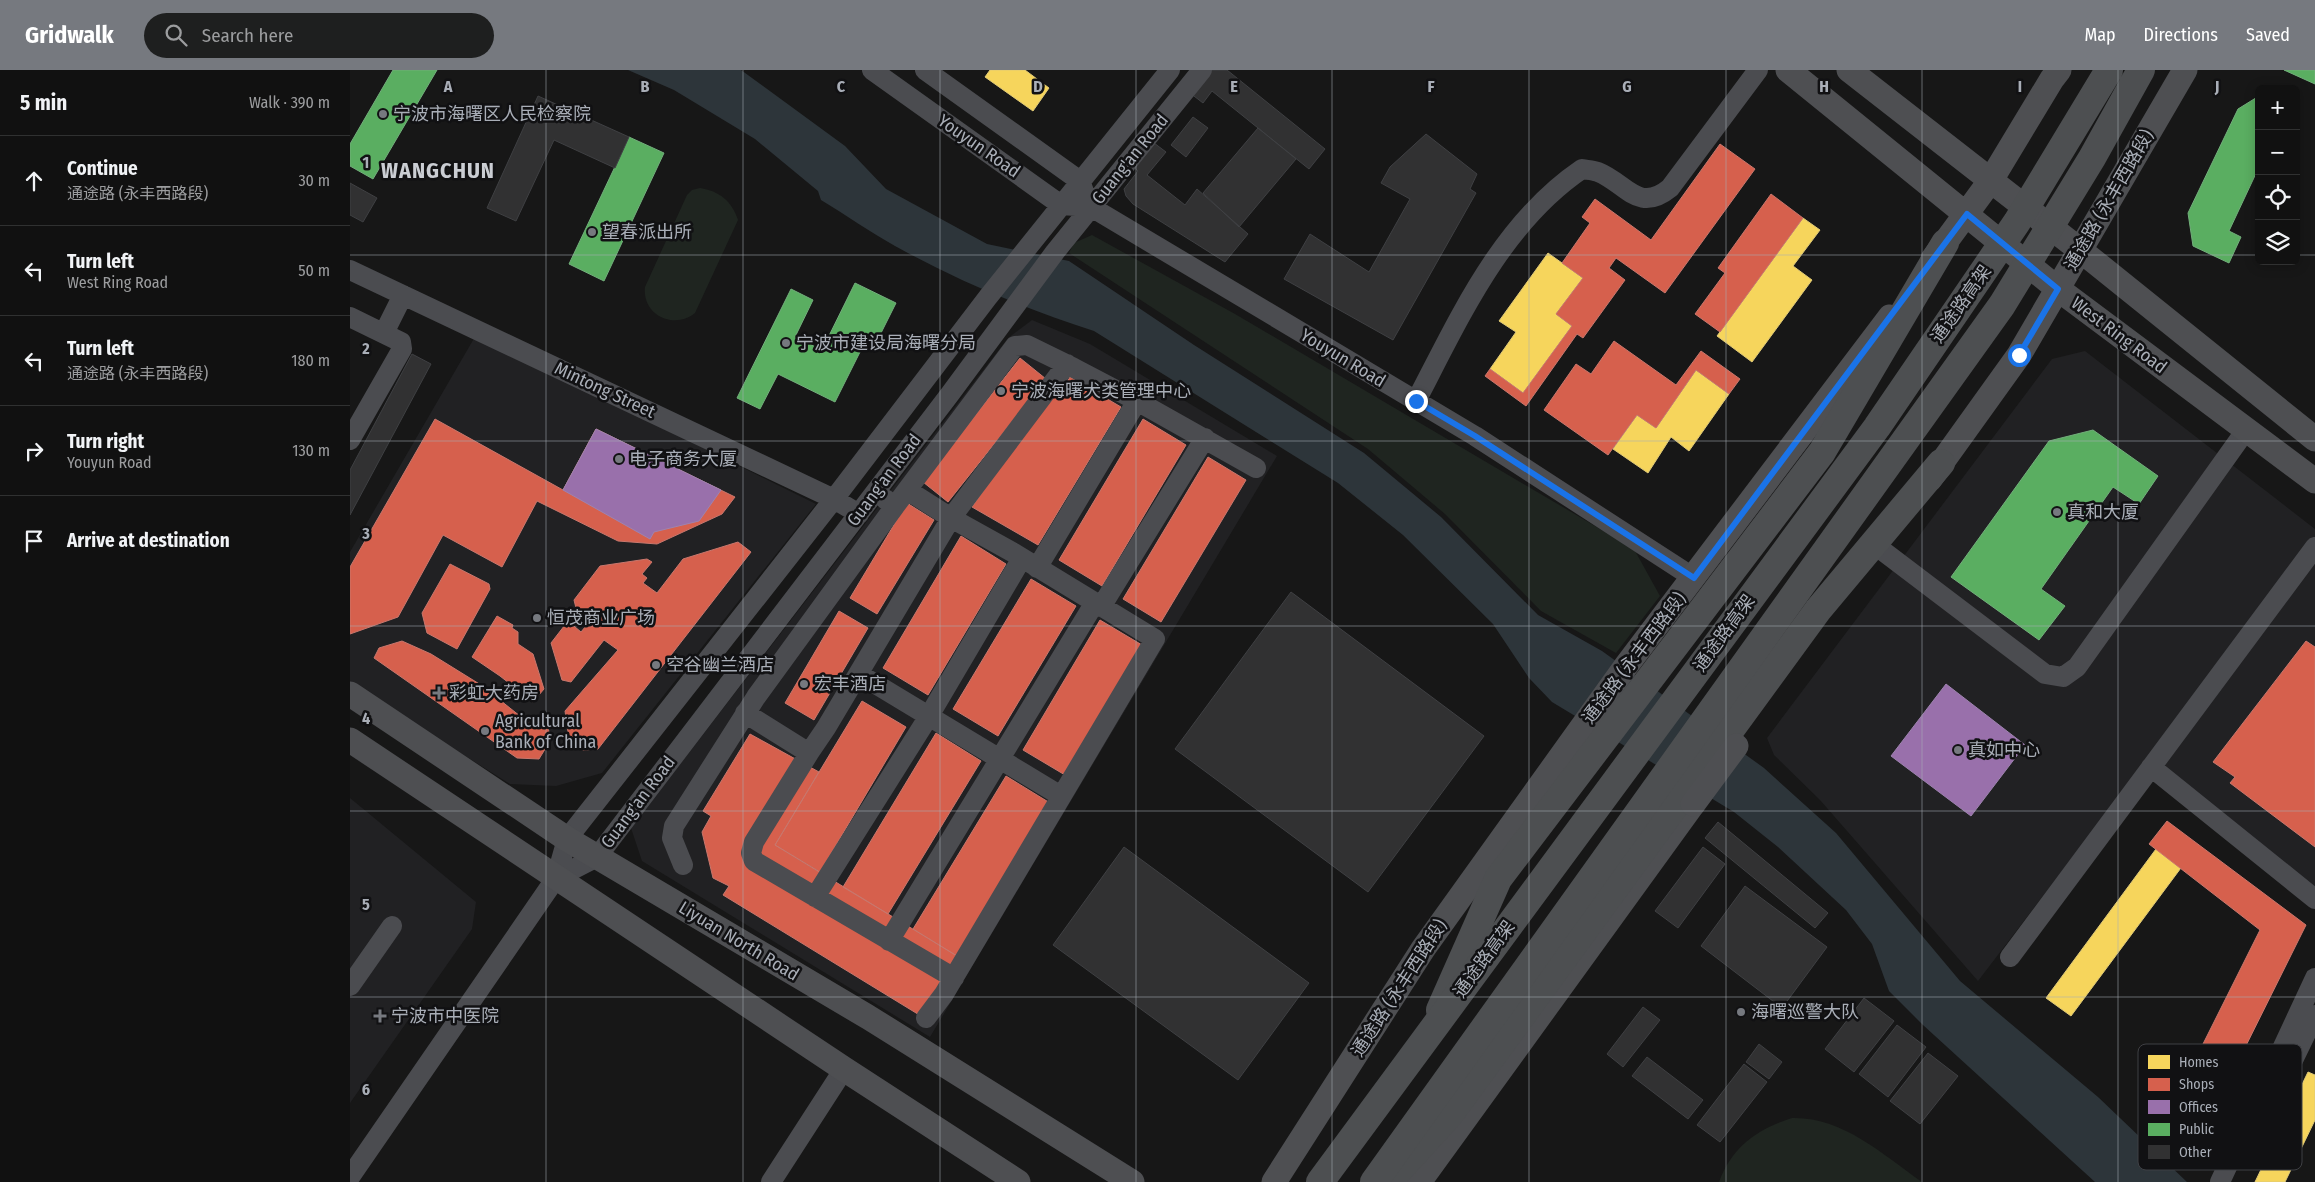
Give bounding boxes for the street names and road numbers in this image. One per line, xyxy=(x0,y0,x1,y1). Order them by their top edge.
street label: Guang'an Road xyxy=(1087,109,1173,209)
street label: Youyun Road xyxy=(934,110,1024,182)
street label: 通途路 (永丰西路段) xyxy=(2060,126,2158,274)
street label: 通途路高架 xyxy=(1926,261,1996,347)
street label: West Ring Road xyxy=(2067,292,2171,378)
street label: Youyun Road xyxy=(1297,324,1389,392)
street label: Mintong Street xyxy=(551,357,659,423)
street label: Guang'an Road xyxy=(842,430,926,530)
street label: 通途路 (永丰西路段) xyxy=(1577,588,1691,728)
street label: 通途路高架 xyxy=(1689,590,1759,676)
street label: Guang'an Road xyxy=(596,752,680,852)
street label: Liyuan North Road xyxy=(675,897,803,985)
street label: 通途路 (永丰西路段) xyxy=(1347,915,1451,1061)
street label: 通途路高架 xyxy=(1449,916,1519,1002)

